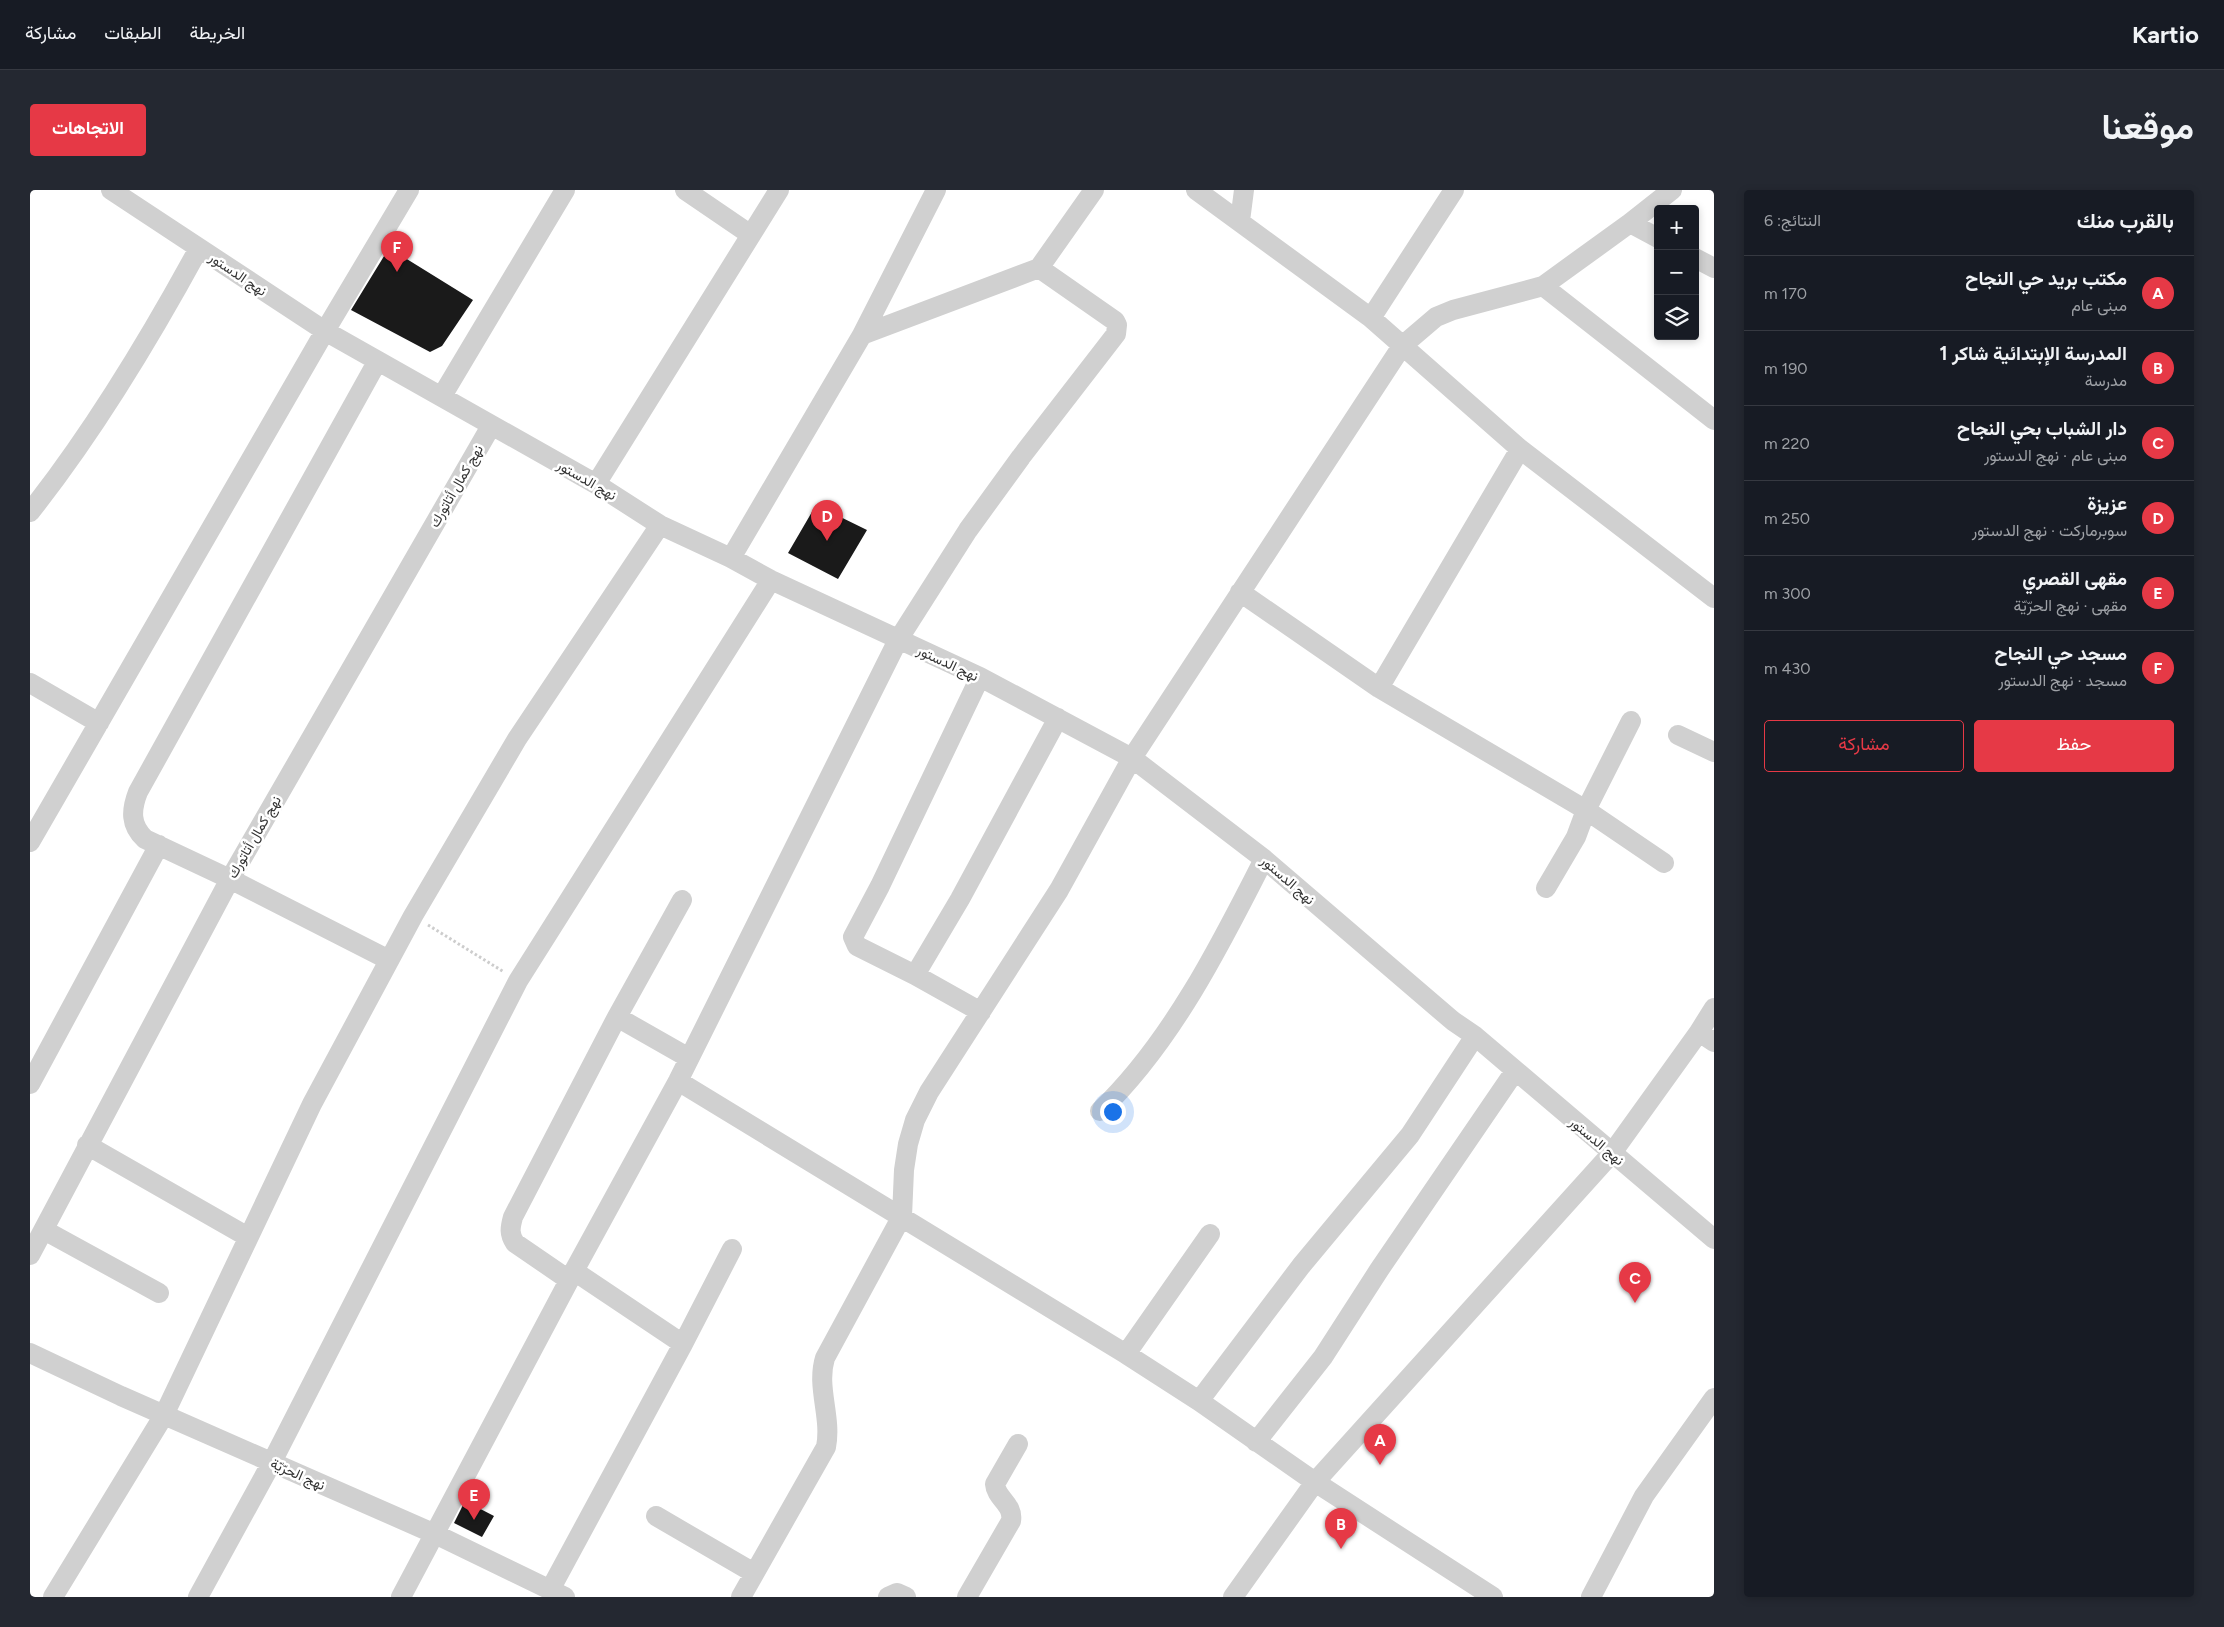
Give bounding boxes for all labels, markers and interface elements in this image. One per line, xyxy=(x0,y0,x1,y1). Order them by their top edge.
text: Kartio xyxy=(2132,20,2199,49)
text: مشاركة xyxy=(25,22,76,44)
text: الطبقات xyxy=(104,22,161,44)
text: الخريطة xyxy=(189,22,245,44)
button: الاتجاهات xyxy=(30,104,146,156)
text: موقعنا xyxy=(2101,106,2194,148)
map controls xyxy=(1654,205,1699,340)
button: + xyxy=(1654,205,1699,250)
text: بالقرب منك xyxy=(2077,208,2174,233)
text: النتائج: 6 xyxy=(1764,211,1821,230)
pin: F xyxy=(381,231,413,272)
street label: نهج الدستور xyxy=(204,248,270,302)
button: − xyxy=(1654,250,1699,295)
text: مكتب بريد حي النجاح xyxy=(1965,267,2127,290)
text: 170 m xyxy=(1764,284,1807,303)
text: A xyxy=(2152,284,2164,303)
button: layers xyxy=(1654,295,1699,340)
text: مبنى عام xyxy=(2071,296,2127,315)
text: المدرسة الإبتدائية شاكر 1 xyxy=(1939,342,2127,365)
text: 190 m xyxy=(1764,359,1808,378)
text: B xyxy=(2153,359,2163,378)
text: مدرسة xyxy=(2085,371,2127,390)
text: دار الشباب بحي النجاح xyxy=(1957,417,2127,440)
text: 220 m xyxy=(1764,434,1810,453)
text: C xyxy=(2152,434,2164,453)
street label: نهج كمال أتاتورك xyxy=(426,442,489,532)
text: مبنى عام · نهج الدستور xyxy=(1984,446,2127,465)
street label: نهج الدستور xyxy=(552,456,620,506)
text: عزيزة xyxy=(2087,492,2127,515)
pin: D xyxy=(811,500,843,541)
text: 250 m xyxy=(1764,509,1810,528)
text: D xyxy=(2152,509,2164,528)
text: سوبرماركت · نهج الدستور xyxy=(1972,521,2127,540)
text: مقهى القصري xyxy=(2022,567,2127,590)
text: 300 m xyxy=(1764,584,1811,603)
text: E xyxy=(2153,584,2163,603)
text: مقهى · نهج الحرّيّة xyxy=(2013,596,2127,615)
street label: نهج الدستور xyxy=(913,641,981,687)
text: مسجد حي النجاح xyxy=(1995,642,2127,665)
text: 430 m xyxy=(1764,659,1810,678)
text: F xyxy=(2154,659,2162,678)
text: مسجد · نهج الدستور xyxy=(1998,671,2127,690)
button: مشاركة xyxy=(1764,720,1964,772)
button: حفظ xyxy=(1974,720,2174,772)
street label: نهج كمال أتاتورك xyxy=(224,793,287,883)
street label: نهج الدستور xyxy=(1255,852,1318,910)
your location xyxy=(1100,1099,1126,1125)
street label: نهج الدستور xyxy=(1564,1113,1627,1171)
pin: C xyxy=(1619,1262,1651,1303)
pin: A xyxy=(1364,1424,1396,1465)
street label: نهج الحرّيّة xyxy=(267,1455,328,1496)
pin: E xyxy=(458,1479,490,1520)
pin: B xyxy=(1325,1508,1357,1549)

